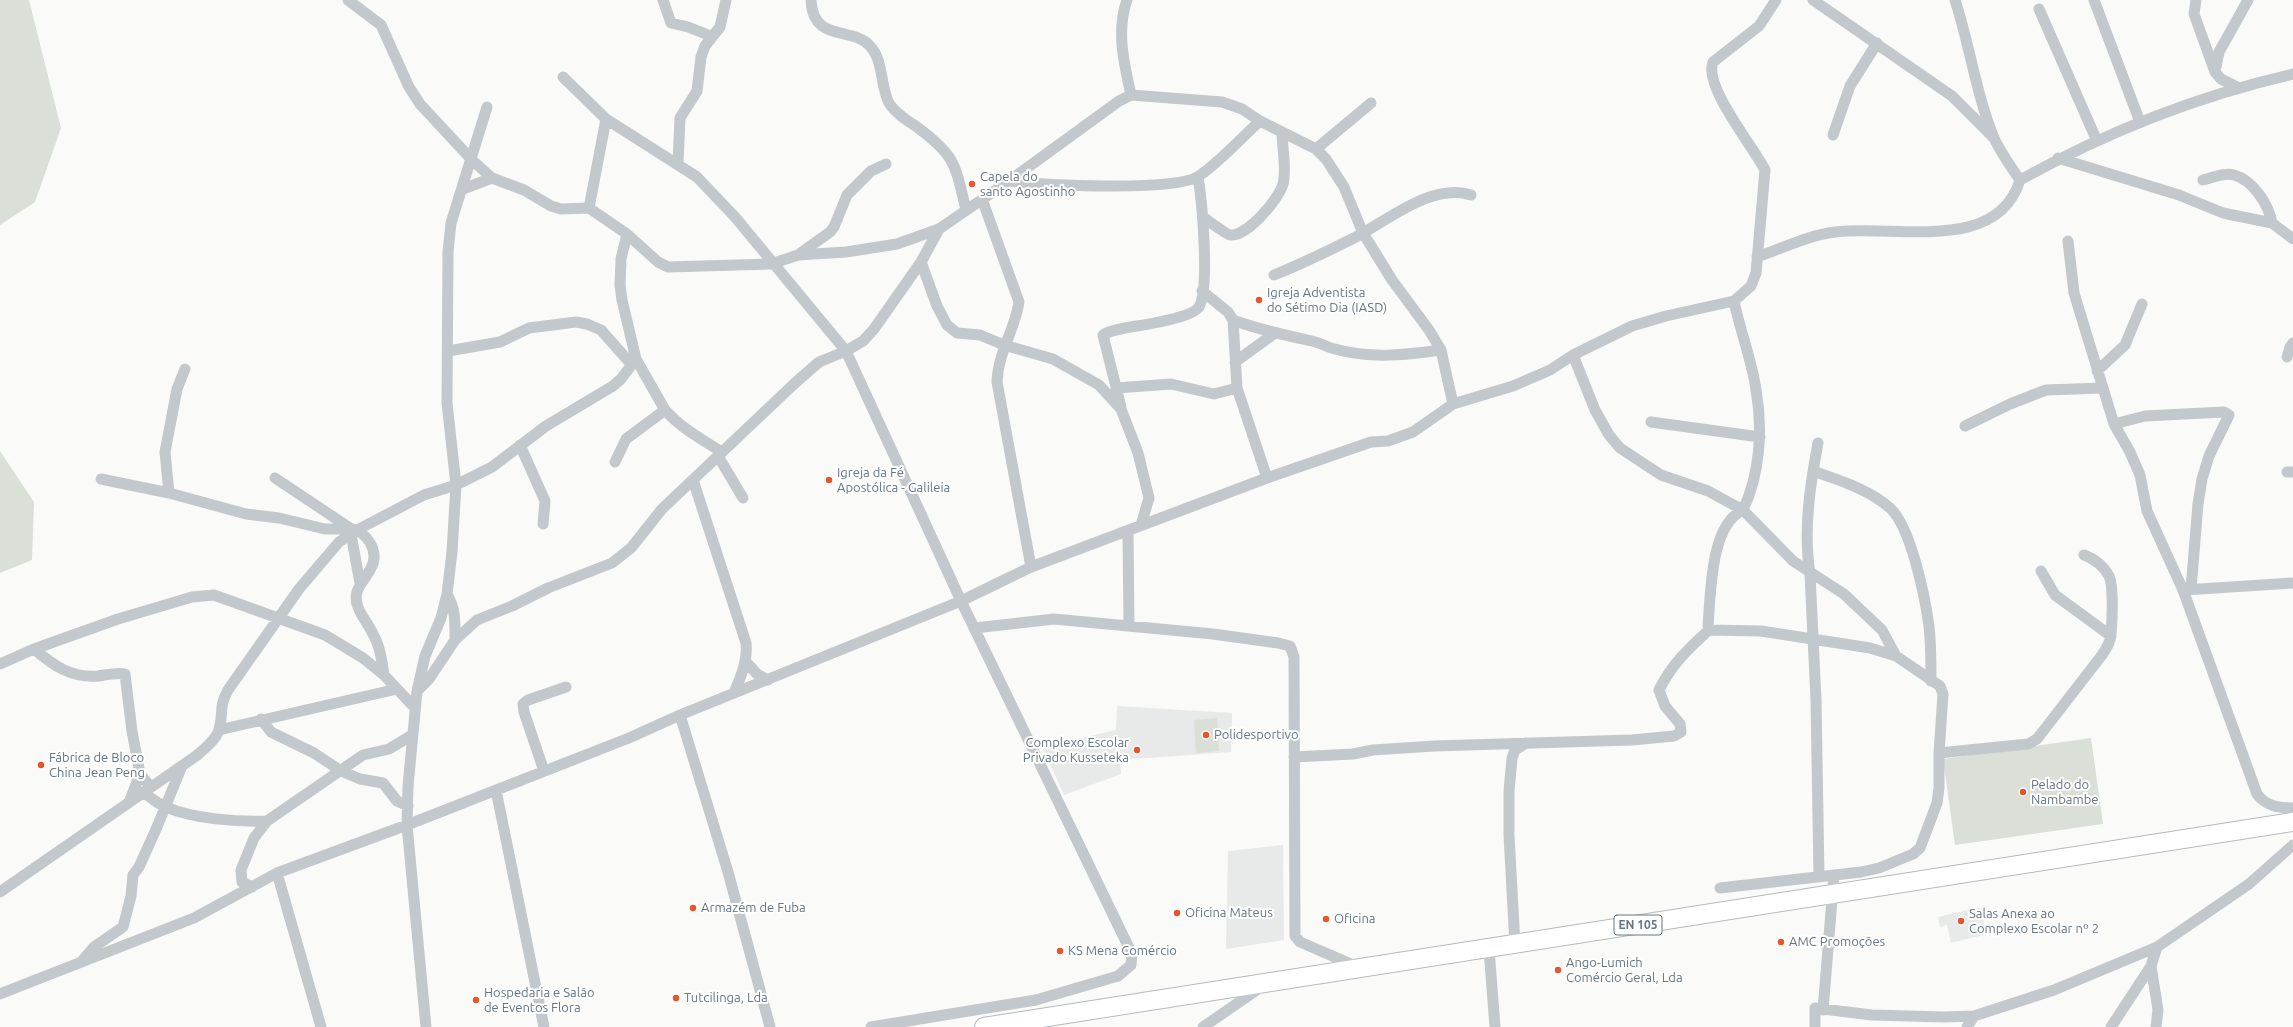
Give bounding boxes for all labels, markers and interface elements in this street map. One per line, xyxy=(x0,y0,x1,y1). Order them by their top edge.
place label: Capela do santo Agostinho xyxy=(980,169,1075,200)
marker: Capela do santo Agostinho xyxy=(967,179,977,189)
place label: Igreja Adventista do Sétimo Dia (IASD) xyxy=(1267,285,1387,316)
marker: Igreja Adventista do Sétimo Dia (IASD) xyxy=(1254,295,1264,305)
place label: Igreja da Fé Apostólica - Galileia xyxy=(837,465,950,496)
marker: Igreja da Fé Apostólica - Galileia xyxy=(824,475,834,485)
place label: Polidesportivo xyxy=(1214,727,1299,743)
marker: Polidesportivo xyxy=(1201,730,1211,740)
place label: Complexo Escolar Privado Kusseteka xyxy=(1023,735,1129,766)
marker: Complexo Escolar Privado Kusseteka xyxy=(1132,745,1142,755)
place label: Fábrica de Bloco China Jean Peng xyxy=(49,750,145,781)
marker: Fábrica de Bloco China Jean Peng xyxy=(36,760,46,770)
place label: Pelado do Nambambe xyxy=(2031,777,2098,808)
marker: Pelado do Nambambe xyxy=(2018,787,2028,797)
place label: Armazém de Fuba xyxy=(701,900,806,916)
marker: Armazém de Fuba xyxy=(688,903,698,913)
place label: Oficina Mateus xyxy=(1185,905,1273,921)
place label: Salas Anexa ao Complexo Escolar nº 2 xyxy=(1969,906,2099,937)
marker: Oficina Mateus xyxy=(1172,908,1182,918)
place label: Oficina xyxy=(1334,911,1376,927)
marker: Oficina xyxy=(1321,914,1331,924)
road number: EN 105 xyxy=(1614,915,1662,935)
marker: Salas Anexa ao Complexo Escolar nº 2 xyxy=(1956,916,1966,926)
place label: AMC Promoções xyxy=(1789,934,1885,950)
marker: AMC Promoções xyxy=(1776,937,1786,947)
place label: KS Mena Comércio xyxy=(1068,943,1177,959)
marker: KS Mena Comércio xyxy=(1055,946,1065,956)
place label: Ango-Lumich Comércio Geral, Lda xyxy=(1566,955,1683,986)
marker: Ango-Lumich Comércio Geral, Lda xyxy=(1553,965,1563,975)
place label: Hospedaria e Salão de Eventos Flora xyxy=(484,985,594,1016)
place label: Tutcilinga, Lda xyxy=(684,990,768,1006)
marker: Tutcilinga, Lda xyxy=(671,993,681,1003)
marker: Hospedaria e Salão de Eventos Flora xyxy=(471,995,481,1005)

